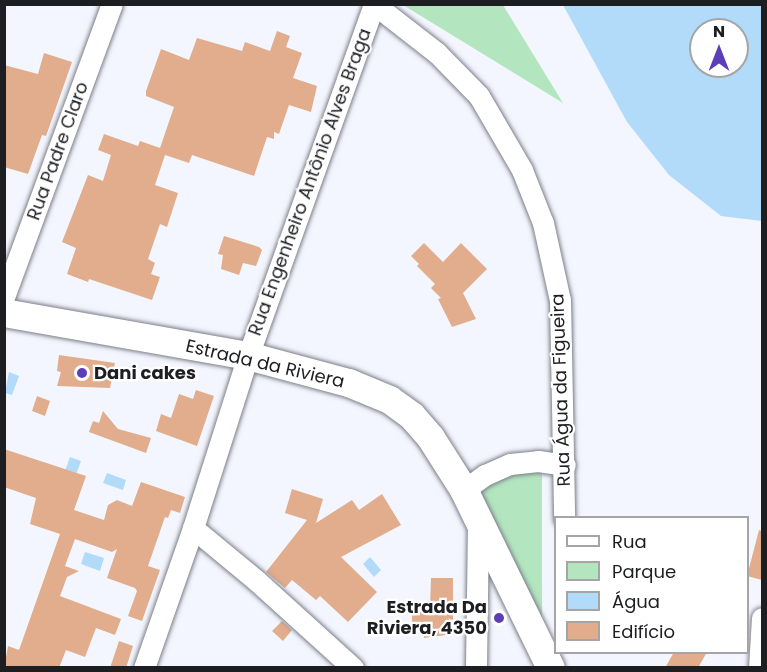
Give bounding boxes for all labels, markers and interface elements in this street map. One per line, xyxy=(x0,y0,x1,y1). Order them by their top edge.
north arrow xyxy=(689,18,749,78)
text: N xyxy=(713,20,725,43)
street label: Rua Engenheiro Antônio Alves Braga xyxy=(244,25,376,339)
street label: Rua Padre Claro xyxy=(23,79,93,223)
street label: Rua Água da Figueira xyxy=(547,293,575,487)
street label: Estrada da Riviera xyxy=(184,335,346,393)
place label: Dani cakes xyxy=(94,362,196,384)
marker: Dani cakes xyxy=(75,366,89,380)
legend xyxy=(554,516,749,654)
text: Rua xyxy=(612,529,647,554)
text: Parque xyxy=(612,559,676,584)
text: Água xyxy=(612,589,660,614)
place label: Estrada Da Riviera, 4350 xyxy=(367,597,487,640)
marker: Estrada Da Riviera, 4350 xyxy=(492,611,506,625)
text: Edifício xyxy=(612,619,675,644)

